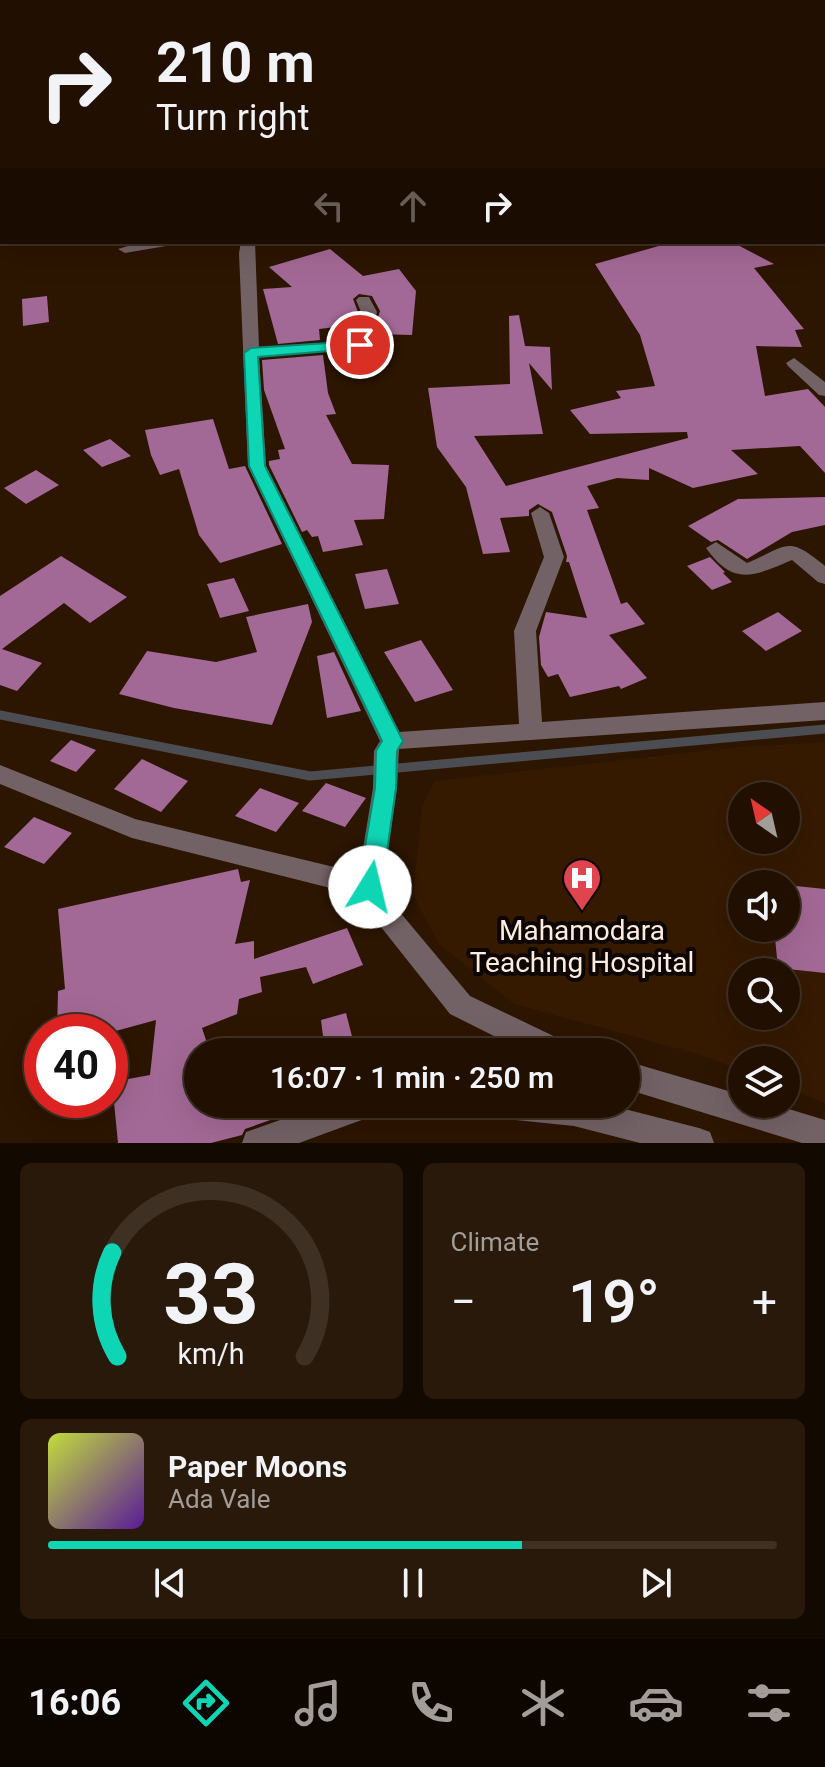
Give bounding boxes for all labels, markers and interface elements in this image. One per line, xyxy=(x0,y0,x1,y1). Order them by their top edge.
text: 210 m xyxy=(156,30,315,96)
icon: right xyxy=(24,32,128,136)
text: Turn right xyxy=(156,97,309,139)
icon: left xyxy=(307,184,351,228)
icon: ahead xyxy=(391,184,435,228)
icon: right xyxy=(475,184,519,228)
pin xyxy=(326,311,394,379)
icon: arrive xyxy=(338,323,382,367)
north arrow xyxy=(728,782,800,854)
map controls xyxy=(728,782,800,1118)
position arrow xyxy=(328,845,412,929)
hospital icon: Mahamodara Teaching Hospital xyxy=(561,857,603,912)
button: sound xyxy=(728,870,800,942)
place label: Mahamodara Teaching Hospital xyxy=(470,914,694,979)
button: search xyxy=(728,958,800,1030)
speed limit sign: 40 xyxy=(24,1014,128,1118)
button: layers xyxy=(728,1046,800,1118)
text: 16:07 · 1 min · 250 m xyxy=(270,1060,554,1095)
text: Climate xyxy=(451,1227,539,1257)
text: 33 xyxy=(164,1246,259,1343)
text: 19° xyxy=(568,1266,660,1337)
text: − xyxy=(451,1276,476,1328)
text: + xyxy=(752,1276,777,1328)
text: km/h xyxy=(178,1337,245,1371)
text: Paper Moons xyxy=(168,1449,347,1484)
text: Ada Vale xyxy=(168,1484,270,1514)
icon: previous xyxy=(148,1561,192,1605)
icon: pause xyxy=(391,1561,435,1605)
icon: next xyxy=(634,1561,678,1605)
icon: directions xyxy=(178,1675,234,1731)
icon: music xyxy=(290,1675,346,1731)
icon: phone xyxy=(403,1675,459,1731)
icon: climate xyxy=(515,1675,571,1731)
icon: car xyxy=(628,1675,684,1731)
icon: filters xyxy=(741,1675,797,1731)
text: 16:06 xyxy=(28,1682,121,1724)

